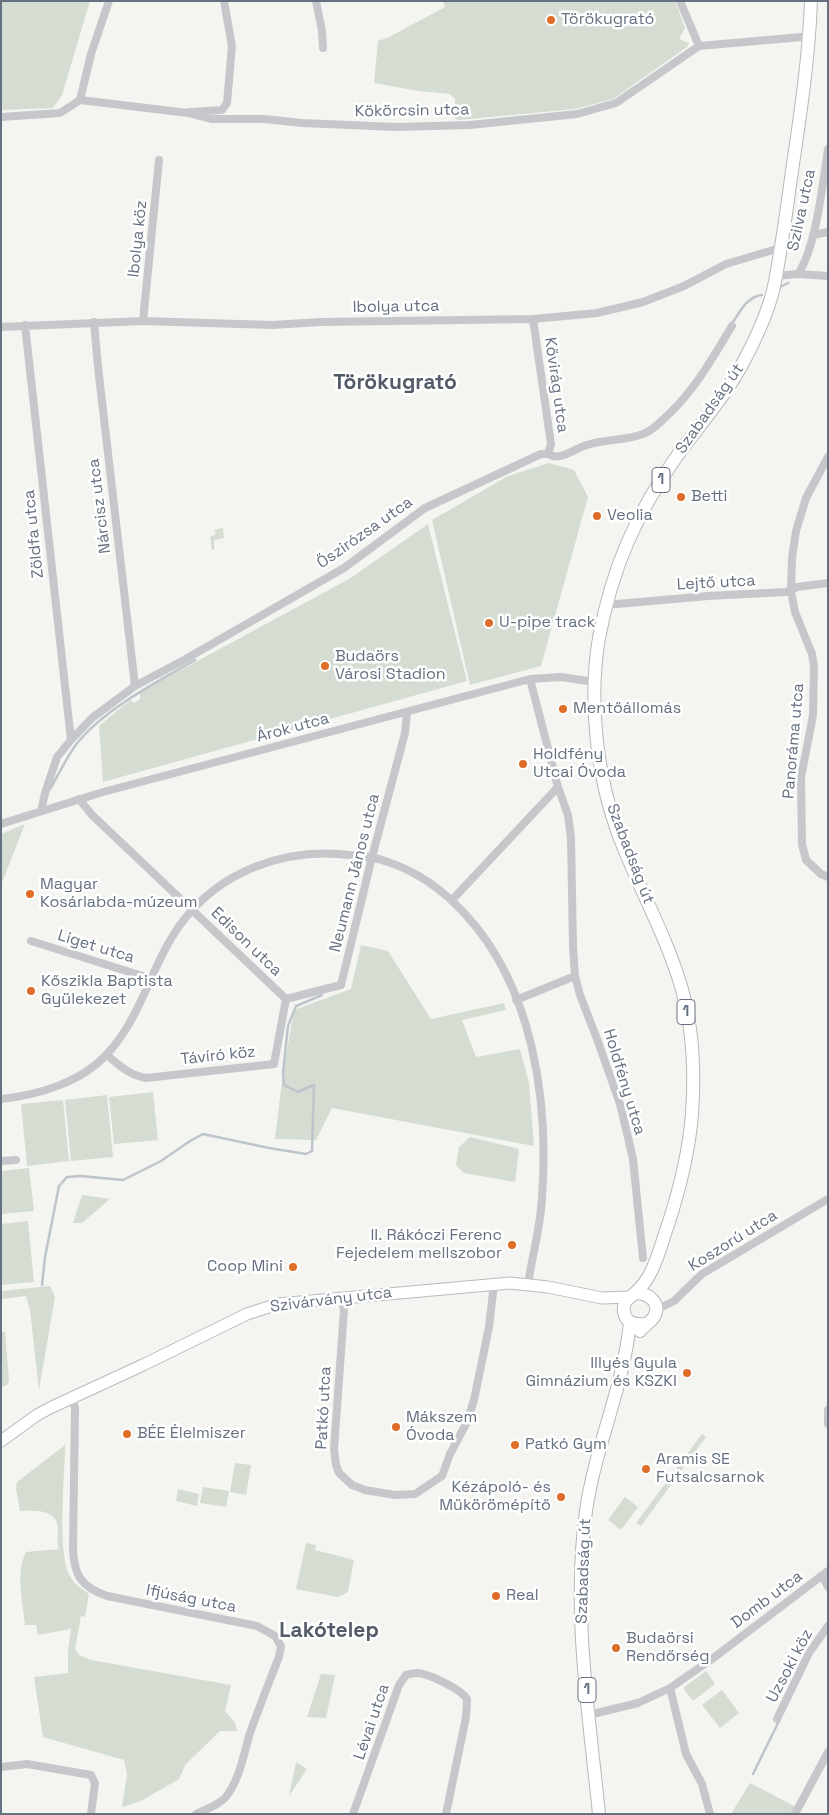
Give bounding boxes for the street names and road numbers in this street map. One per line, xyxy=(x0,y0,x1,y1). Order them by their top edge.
street label: Kökörcsin utca xyxy=(355,100,469,122)
street label: Szilva utca xyxy=(784,167,820,253)
street label: Ibolya köz xyxy=(124,200,152,278)
street label: Ibolya utca xyxy=(352,297,440,317)
street label: Kővirág utca xyxy=(540,336,572,434)
street label: Szabadság út xyxy=(672,360,748,458)
street label: Nárcisz utca xyxy=(85,457,115,555)
road number: 1 xyxy=(652,468,670,492)
street label: Zöldfa utca xyxy=(20,489,48,579)
street label: Őszirózsa utca xyxy=(313,493,417,573)
street label: Lejtő utca xyxy=(676,571,756,595)
street label: Panoráma utca xyxy=(779,682,809,800)
street label: Árok utca xyxy=(255,709,331,747)
street label: Neumann János utca xyxy=(326,792,384,954)
street label: Szabadság út xyxy=(602,801,658,907)
street label: Edison utca xyxy=(207,903,285,981)
street label: Liget utca xyxy=(55,926,137,968)
road number: 1 xyxy=(677,1000,695,1024)
street label: Holdfény utca xyxy=(599,1027,649,1137)
street label: Távíró köz xyxy=(180,1043,256,1069)
street label: Koszorú utca xyxy=(685,1206,781,1276)
street label: Szivárvány utca xyxy=(269,1283,393,1317)
street label: Patkó utca xyxy=(312,1366,336,1450)
street label: Szabadság út xyxy=(573,1518,595,1624)
street label: Domb utca xyxy=(728,1567,806,1633)
street label: Ifjúság utca xyxy=(144,1581,238,1617)
street label: Uzsoki köz xyxy=(763,1626,817,1706)
road number: 1 xyxy=(578,1678,596,1702)
street label: Lévai utca xyxy=(350,1681,394,1763)

